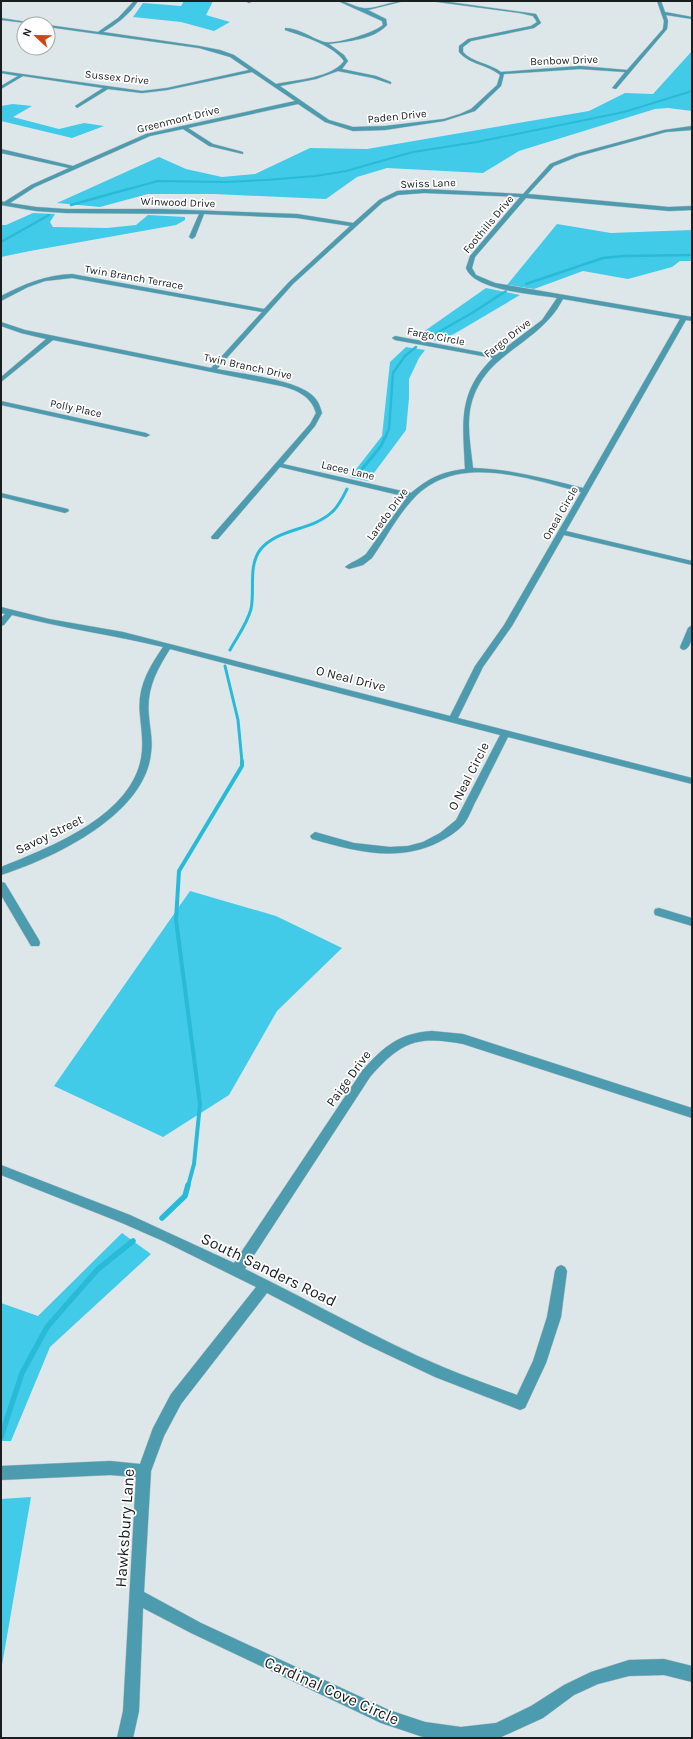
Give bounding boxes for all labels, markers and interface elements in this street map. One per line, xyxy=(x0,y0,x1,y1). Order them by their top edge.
north arrow xyxy=(16,16,56,56)
text: N xyxy=(20,26,35,39)
street label: Benbow Drive xyxy=(530,53,599,68)
street label: Sussex Drive xyxy=(84,68,150,87)
street label: Greenmont Drive xyxy=(136,103,221,136)
street label: Paden Drive xyxy=(367,107,428,126)
street label: Swiss Lane xyxy=(400,176,456,191)
street label: Foothills Drive xyxy=(460,192,517,256)
street label: Winwood Drive xyxy=(140,195,216,210)
street label: Twin Branch Terrace xyxy=(84,262,185,293)
street label: Fargo Drive xyxy=(481,316,534,361)
street label: Fargo Circle xyxy=(406,325,466,349)
street label: Twin Branch Drive xyxy=(203,351,294,382)
street label: Polly Place xyxy=(49,397,103,420)
street label: Lacee Lane xyxy=(320,458,376,483)
street label: Oneal Circle xyxy=(540,484,581,542)
street label: Laredo Drive xyxy=(364,485,411,543)
street label: O Neal Drive xyxy=(314,663,388,694)
street label: O Neal Circle xyxy=(445,739,492,813)
street label: Savoy Street xyxy=(13,812,86,857)
street label: Paige Drive xyxy=(323,1047,374,1109)
street label: South Sanders Road xyxy=(198,1228,340,1310)
street label: Hawksbury Lane xyxy=(111,1468,138,1588)
street label: Cardinal Cove Circle xyxy=(262,1652,402,1729)

